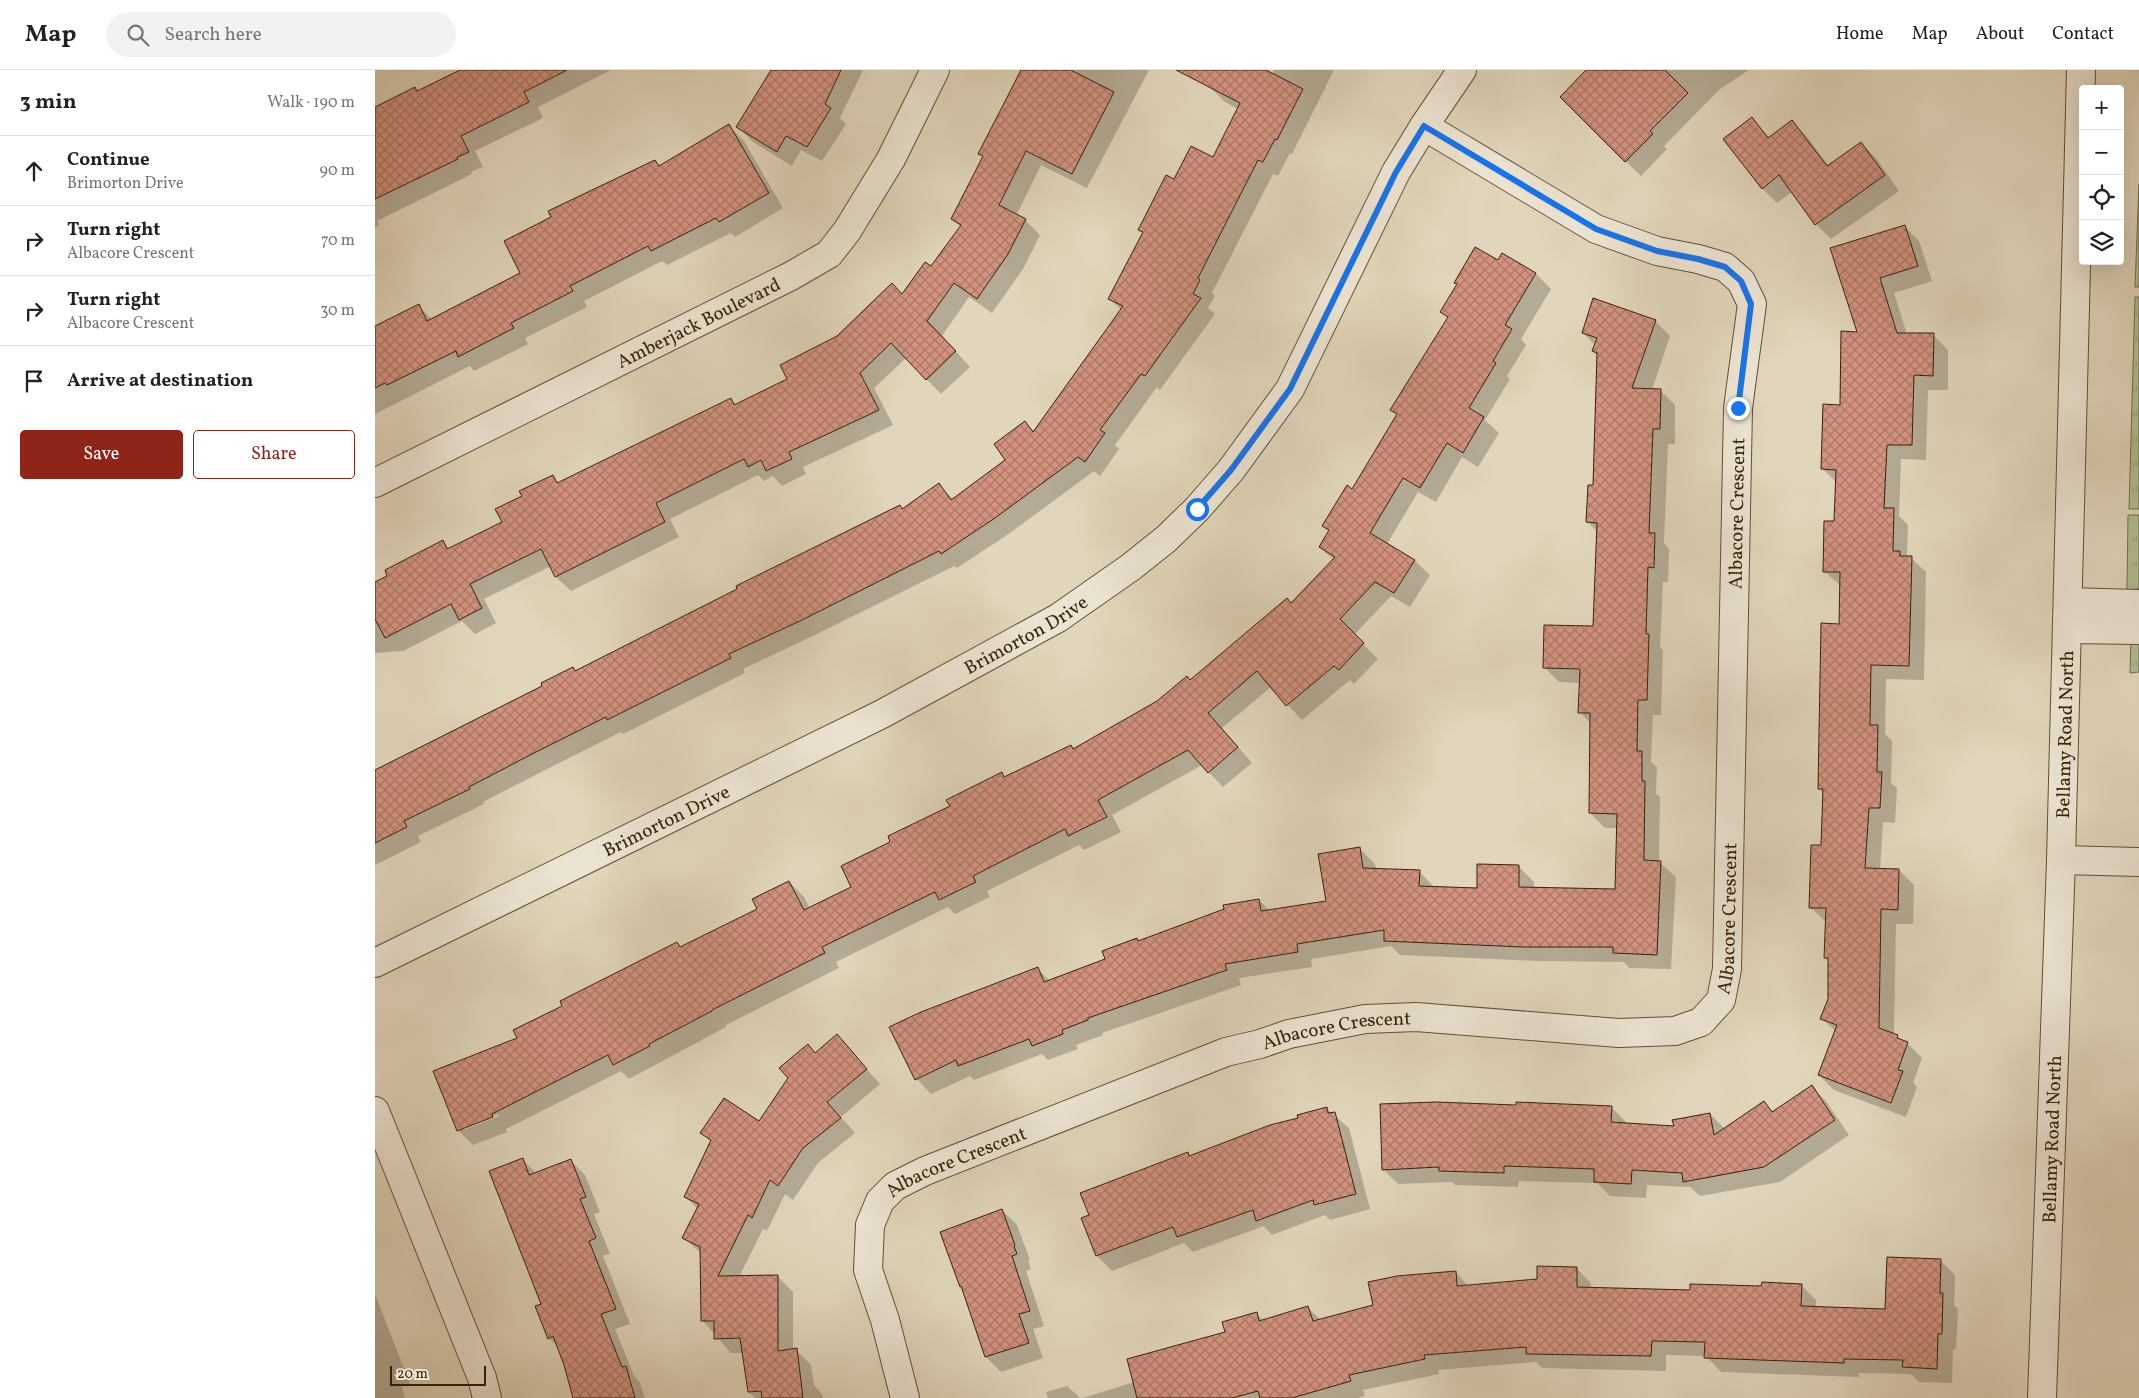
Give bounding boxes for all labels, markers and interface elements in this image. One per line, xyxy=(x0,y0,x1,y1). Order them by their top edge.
search box xyxy=(106,12,456,57)
text: Map xyxy=(25,18,76,52)
icon: search xyxy=(124,21,152,49)
text: Search here xyxy=(164,22,262,48)
text: Home xyxy=(1836,22,1884,47)
text: Map xyxy=(1912,22,1948,47)
text: About xyxy=(1976,22,2024,47)
text: Contact xyxy=(2052,22,2114,47)
map controls xyxy=(2079,85,2124,265)
button: + xyxy=(2079,85,2124,130)
text: 3 min xyxy=(20,88,76,117)
text: Walk · 190 m xyxy=(267,92,355,114)
button: − xyxy=(2079,130,2124,175)
text: Continue xyxy=(67,147,150,173)
icon: ahead xyxy=(20,157,48,185)
text: 90 m xyxy=(319,160,355,182)
text: Brimorton Drive xyxy=(67,173,184,195)
button: locate xyxy=(2079,175,2124,220)
text: Turn right xyxy=(67,217,160,243)
button: layers xyxy=(2079,220,2124,265)
icon: right xyxy=(20,227,48,255)
text: 70 m xyxy=(321,230,355,252)
text: Albacore Crescent xyxy=(67,243,194,265)
street label: Amberjack Boulevard xyxy=(613,272,785,376)
text: Turn right xyxy=(67,287,160,313)
icon: right xyxy=(20,297,48,325)
text: 30 m xyxy=(320,300,355,322)
text: Albacore Crescent xyxy=(67,313,194,335)
icon: arrive xyxy=(20,367,48,395)
text: Arrive at destination xyxy=(67,368,253,394)
route end xyxy=(1727,397,1750,420)
button: Save xyxy=(20,430,183,479)
button: Share xyxy=(193,430,355,479)
street label: Albacore Crescent xyxy=(1723,437,1752,589)
route start xyxy=(1186,498,1209,521)
street label: Brimorton Drive xyxy=(960,590,1094,682)
street label: Bellamy Road North xyxy=(2051,650,2081,819)
street label: Brimorton Drive xyxy=(599,780,735,864)
street label: Albacore Crescent xyxy=(1711,842,1744,997)
street label: Albacore Crescent xyxy=(1259,1006,1412,1057)
street label: Bellamy Road North xyxy=(2037,1055,2069,1224)
street label: Albacore Crescent xyxy=(880,1121,1031,1204)
scale bar xyxy=(390,1363,486,1386)
text: 20 m xyxy=(397,1365,428,1384)

